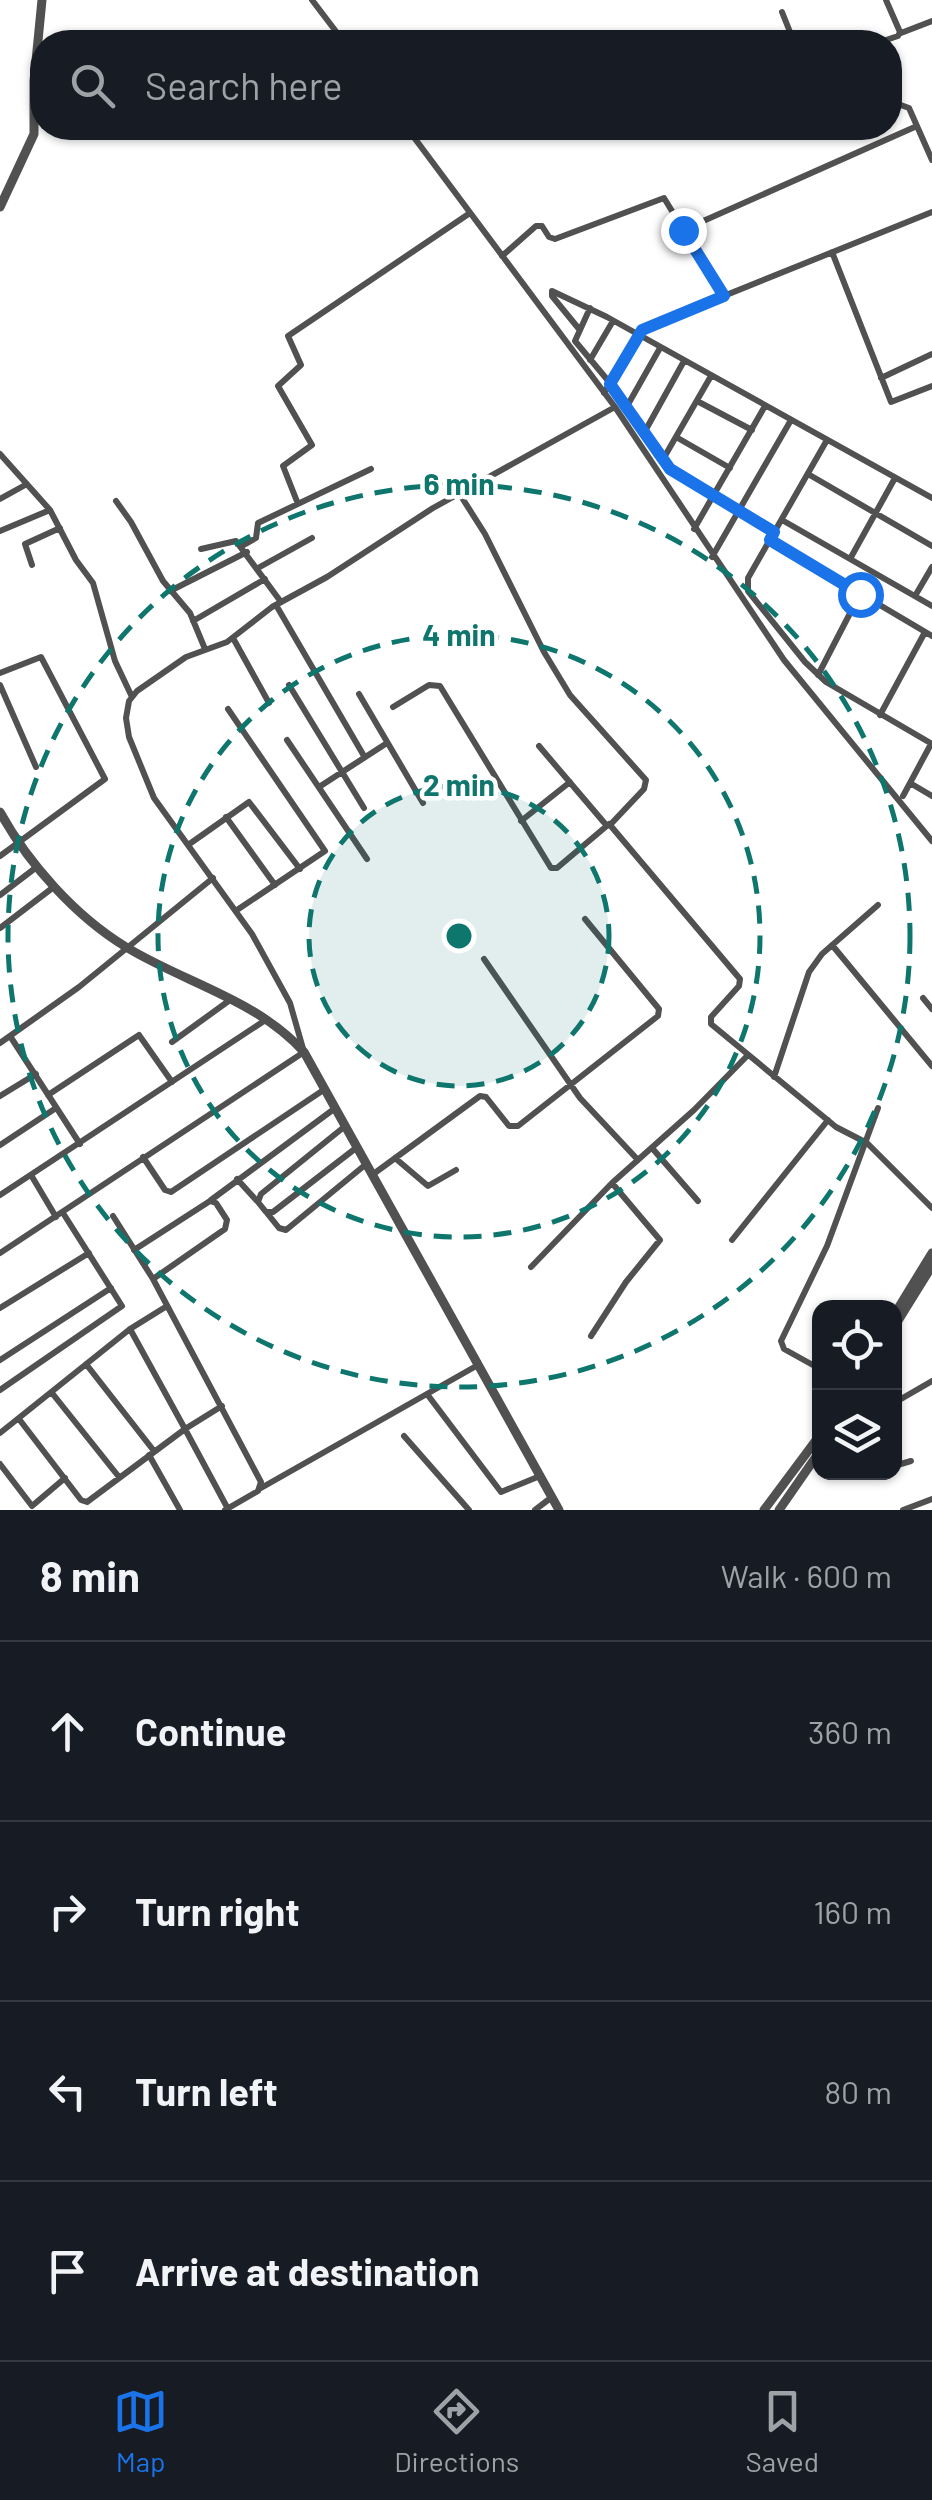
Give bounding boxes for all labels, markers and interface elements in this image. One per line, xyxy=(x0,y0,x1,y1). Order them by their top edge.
search box xyxy=(30,30,902,140)
icon: search xyxy=(65,58,120,113)
text: Search here xyxy=(145,62,343,108)
route end xyxy=(661,208,707,254)
text: 6 min xyxy=(423,465,495,501)
route start xyxy=(838,572,884,618)
text: 4 min xyxy=(422,616,496,652)
text: 2 min xyxy=(423,766,495,802)
centre of rings xyxy=(441,918,477,954)
map controls xyxy=(812,1300,902,1480)
button: locate xyxy=(812,1300,902,1390)
button: layers xyxy=(812,1390,902,1480)
text: 8 min xyxy=(40,1550,140,1600)
text: Walk · 600 m xyxy=(721,1556,892,1594)
icon: ahead xyxy=(40,1704,95,1759)
text: Continue xyxy=(135,1708,286,1754)
text: 360 m xyxy=(808,1712,892,1750)
icon: right xyxy=(40,1884,95,1939)
text: Turn right xyxy=(135,1888,300,1934)
text: 160 m xyxy=(813,1892,892,1930)
icon: left xyxy=(40,2064,95,2119)
text: Turn left xyxy=(135,2068,278,2114)
text: 80 m xyxy=(824,2072,892,2110)
icon: arrive xyxy=(40,2244,95,2299)
text: Arrive at destination xyxy=(135,2248,480,2294)
tab: Map xyxy=(113,2384,168,2478)
tab: Directions xyxy=(394,2384,519,2478)
tab: Saved xyxy=(745,2384,819,2478)

